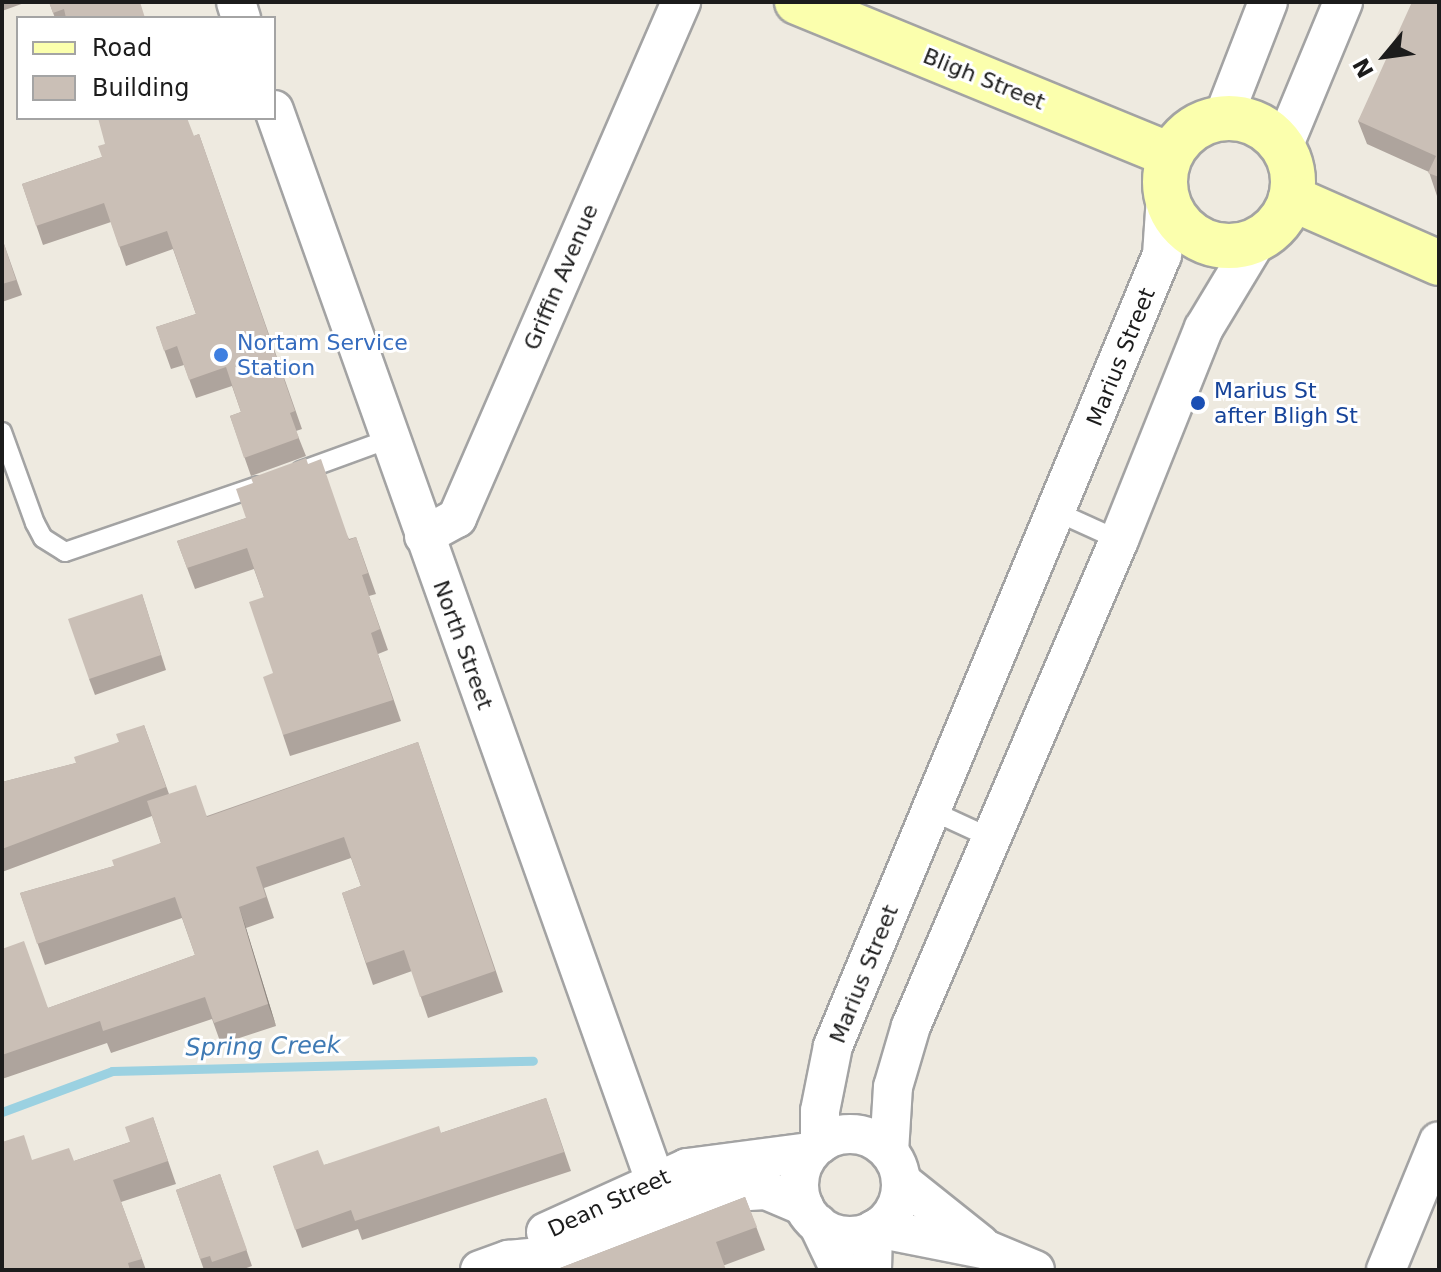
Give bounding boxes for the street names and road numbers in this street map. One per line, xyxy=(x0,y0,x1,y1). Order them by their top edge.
street label: Bligh Street xyxy=(919,43,1049,115)
street label: Griffin Avenue xyxy=(518,200,604,354)
street label: Marius Street xyxy=(1081,284,1161,430)
street label: North Street xyxy=(427,577,499,713)
street label: Marius Street xyxy=(824,901,904,1047)
street label: Dean Street xyxy=(544,1163,674,1243)

